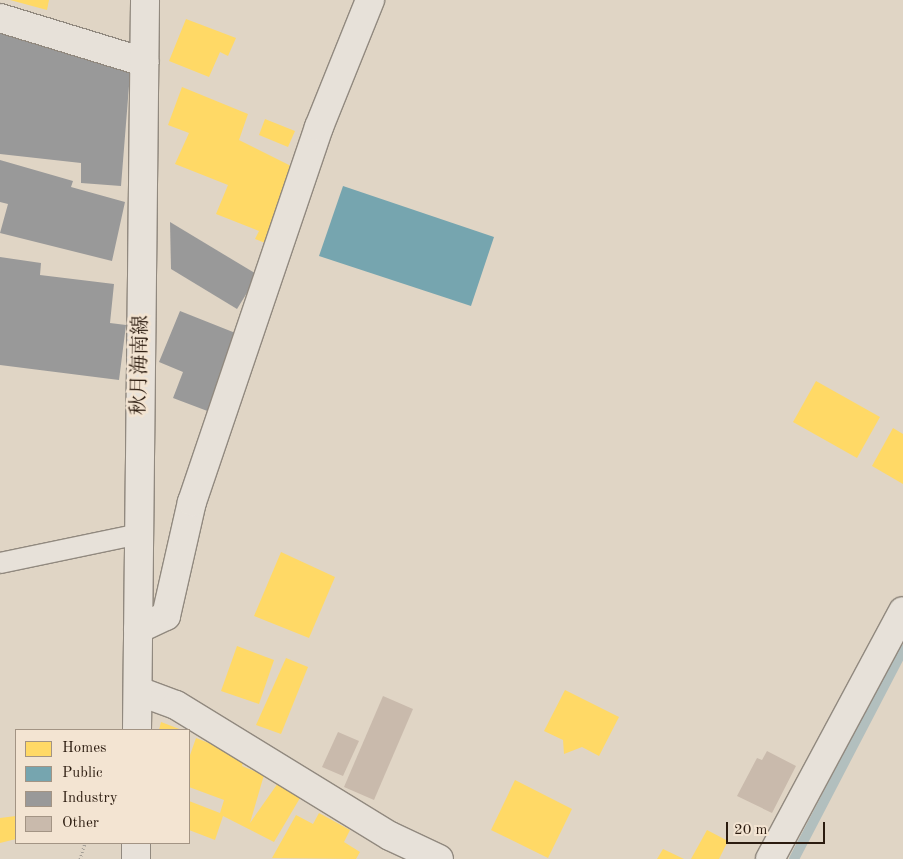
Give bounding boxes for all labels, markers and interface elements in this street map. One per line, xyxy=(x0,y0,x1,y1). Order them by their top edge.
street label: 秋月海南線 xyxy=(128,315,154,415)
legend xyxy=(15,729,190,844)
text: Homes xyxy=(62,741,107,756)
text: Public xyxy=(62,766,103,781)
text: Industry xyxy=(62,791,118,806)
scale bar xyxy=(728,812,827,844)
text: Other xyxy=(62,816,99,831)
text: 20 m xyxy=(734,823,768,838)

